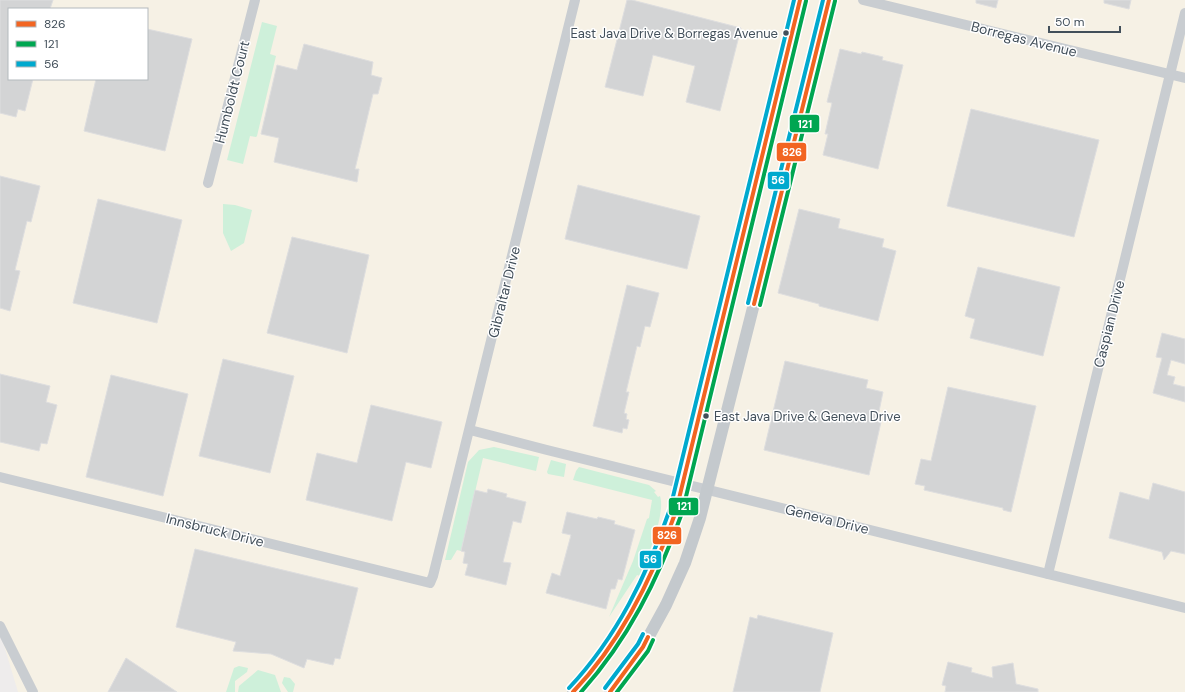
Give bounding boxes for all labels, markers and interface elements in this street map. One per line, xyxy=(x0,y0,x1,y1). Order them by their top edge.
legend xyxy=(8,8,148,80)
scale bar xyxy=(1049,8,1120,34)
text: 50 m xyxy=(1055,14,1084,30)
text: 826 xyxy=(44,16,66,32)
street label: Borregas Avenue xyxy=(969,17,1079,61)
place label: East Java Drive & Borregas Avenue xyxy=(570,25,778,42)
marker: East Java Drive & Borregas Avenue xyxy=(781,28,791,38)
text: 121 xyxy=(44,36,58,52)
street label: Humboldt Court xyxy=(211,39,253,145)
text: 56 xyxy=(44,56,59,72)
line badge: 121 xyxy=(789,114,820,133)
text: 121 xyxy=(798,117,812,131)
line badge: 826 xyxy=(776,142,807,162)
text: 826 xyxy=(782,145,802,159)
line badge: 56 xyxy=(767,171,790,190)
text: 56 xyxy=(771,173,785,187)
street label: Gibraltar Drive xyxy=(484,244,524,340)
street label: Caspian Drive xyxy=(1089,278,1129,370)
place label: East Java Drive & Geneva Drive xyxy=(714,408,901,425)
marker: East Java Drive & Geneva Drive xyxy=(701,411,711,421)
line badge: 121 xyxy=(668,497,699,516)
text: 121 xyxy=(677,499,691,513)
street label: Geneva Drive xyxy=(783,500,871,538)
street label: Innsbruck Drive xyxy=(164,509,266,551)
line badge: 826 xyxy=(652,526,682,545)
text: 826 xyxy=(657,528,677,542)
line badge: 56 xyxy=(639,550,662,569)
text: 56 xyxy=(643,552,657,566)

